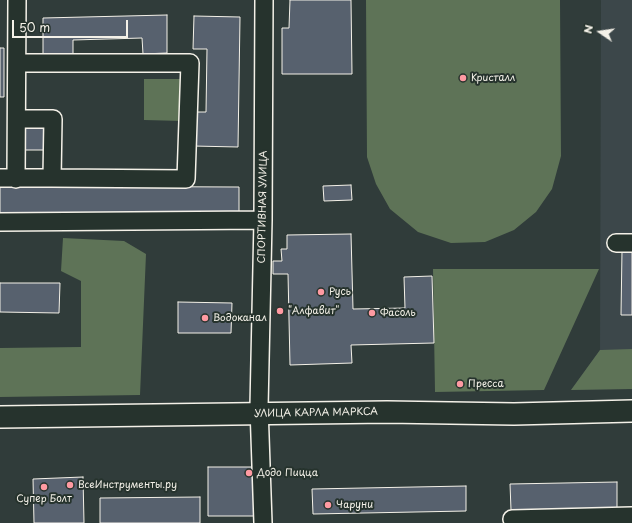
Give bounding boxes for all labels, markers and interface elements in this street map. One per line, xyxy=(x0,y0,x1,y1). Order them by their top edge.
scale bar xyxy=(14,12,130,38)
north arrow xyxy=(580,12,620,52)
text: 50 m xyxy=(19,18,50,36)
text: N xyxy=(579,23,597,35)
place label: Кристалл xyxy=(471,72,515,84)
marker: Кристалл xyxy=(458,73,468,83)
street label: СПОРТИВНАЯ УЛИЦА xyxy=(256,150,270,264)
place label: Русь xyxy=(329,286,351,298)
marker: Русь xyxy=(316,287,326,297)
place label: "Алфавит" xyxy=(288,305,339,317)
marker: "Алфавит" xyxy=(275,306,285,316)
place label: Фасоль xyxy=(380,307,416,319)
marker: Фасоль xyxy=(367,308,377,318)
place label: Водоканал xyxy=(213,312,267,324)
marker: Водоканал xyxy=(200,313,210,323)
place label: Пресса xyxy=(468,378,504,390)
marker: Пресса xyxy=(455,379,465,389)
street label: УЛИЦА КАРЛА МАРКСА xyxy=(254,406,378,420)
place label: Додо Пицца xyxy=(257,467,318,479)
marker: Додо Пицца xyxy=(244,468,254,478)
place label: ВсеИнструменты.ру xyxy=(78,479,177,491)
marker: ВсеИнструменты.ру xyxy=(65,480,75,490)
marker: Супер Болт xyxy=(39,482,49,492)
place label: Супер Болт xyxy=(16,493,72,505)
place label: Чаруни xyxy=(336,499,373,511)
marker: Чаруни xyxy=(323,500,333,510)

